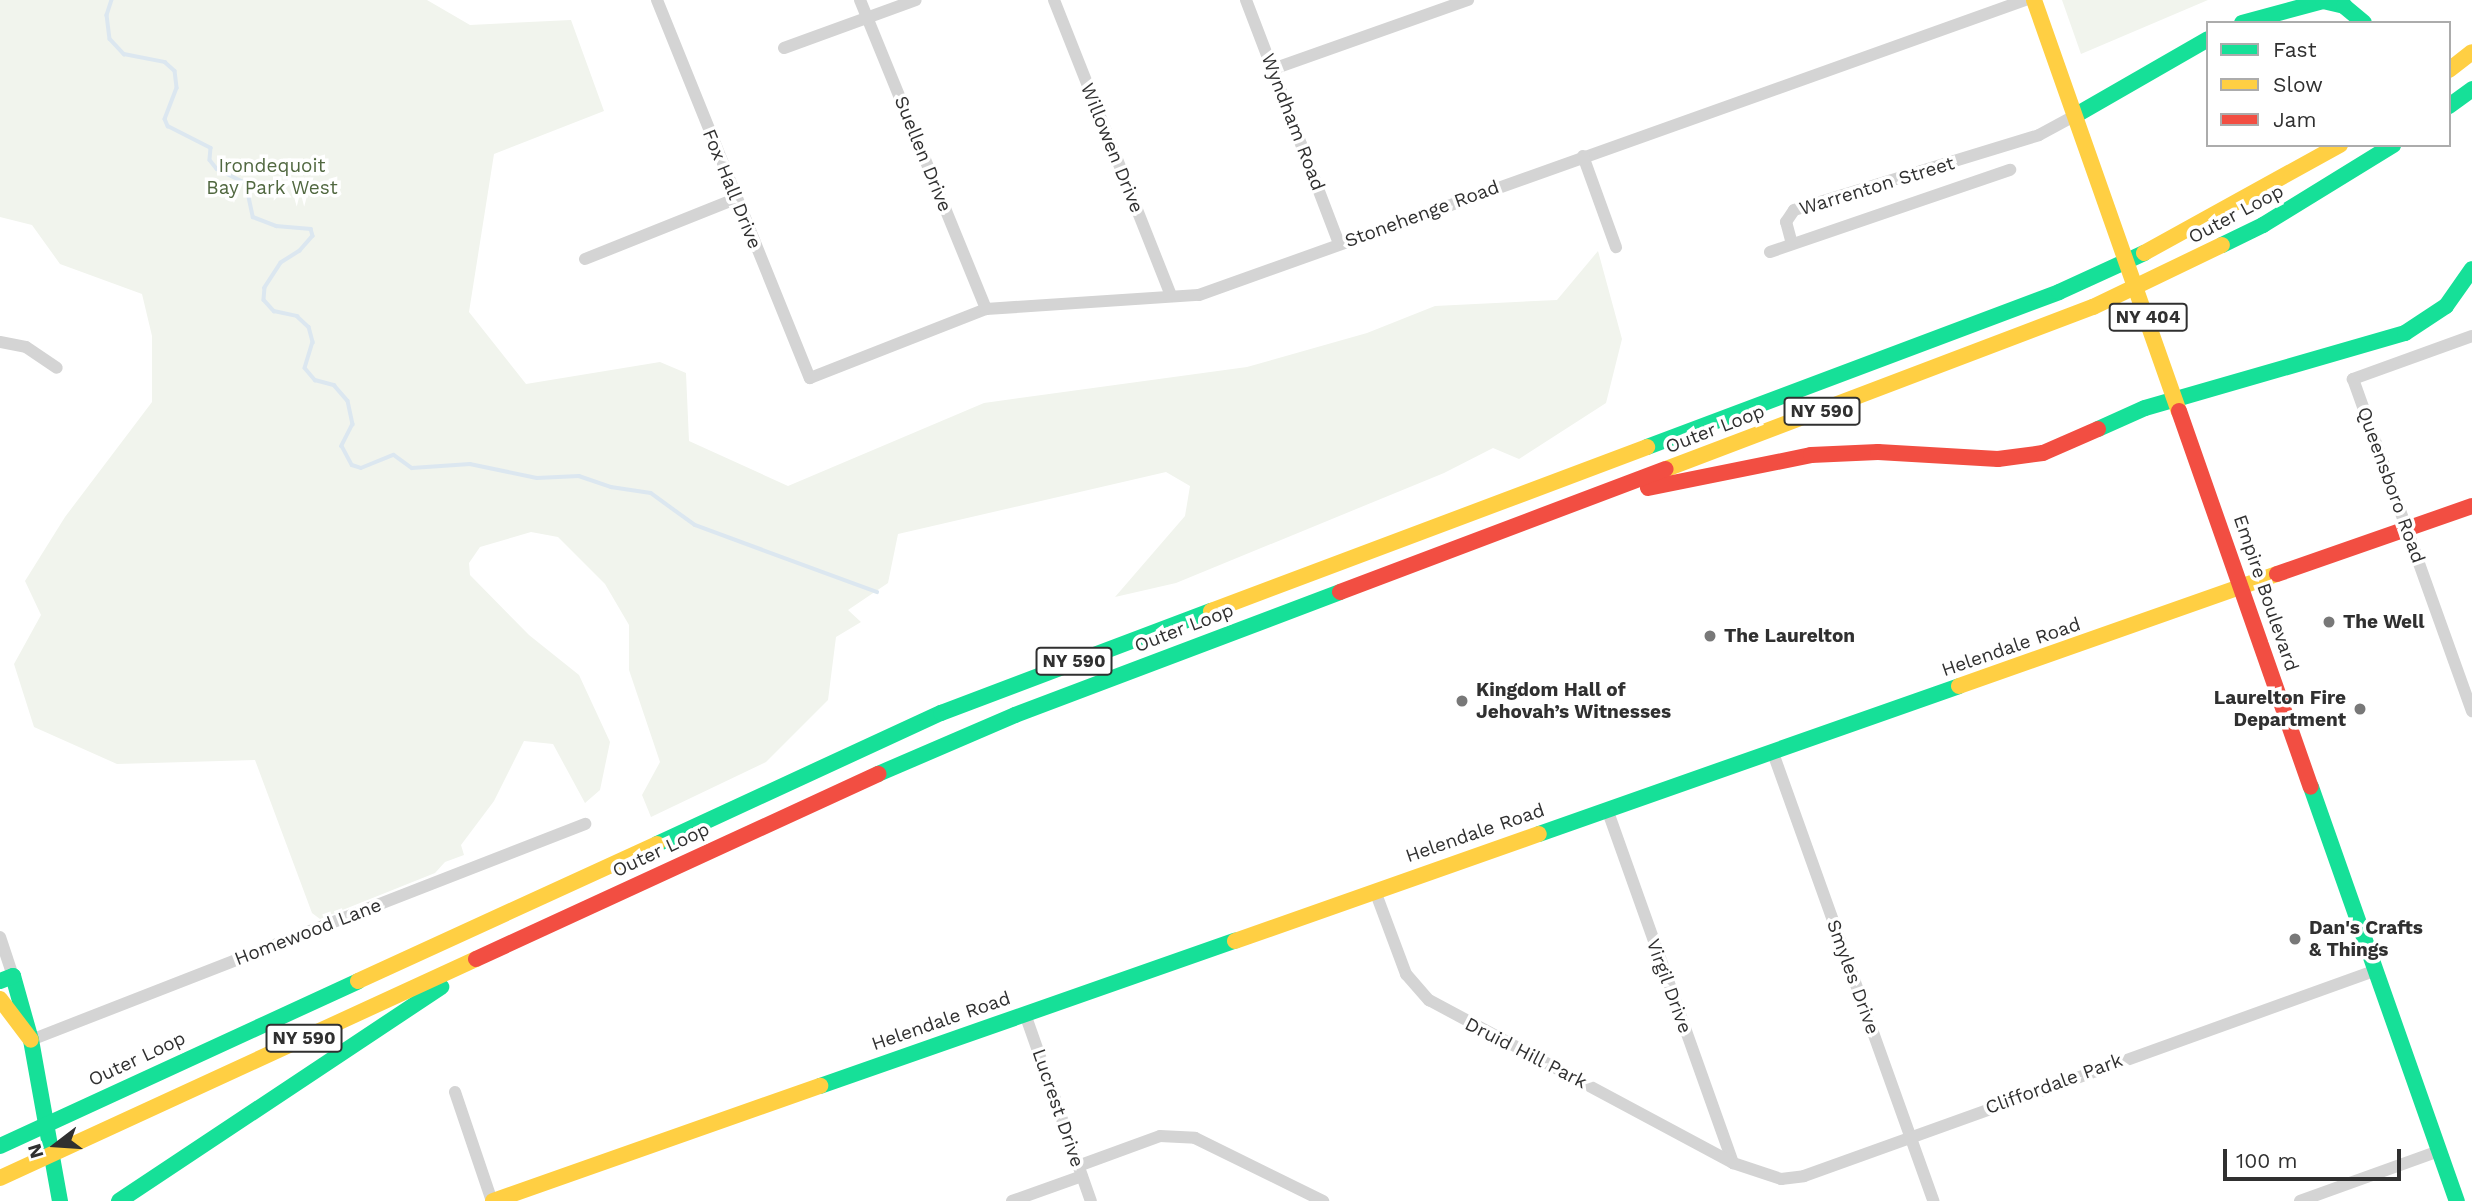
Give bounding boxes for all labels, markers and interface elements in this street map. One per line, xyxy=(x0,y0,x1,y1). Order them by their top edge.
legend xyxy=(2206,21,2451,147)
text: Fast xyxy=(2273,37,2317,62)
street label: Wyndham Road xyxy=(1256,50,1330,194)
text: Slow xyxy=(2273,72,2323,97)
street label: Willowen Drive xyxy=(1076,80,1148,216)
street label: Suellen Drive xyxy=(889,93,957,215)
text: Jam xyxy=(2273,107,2316,132)
street label: Fox Hall Drive xyxy=(697,125,767,253)
street label: Warrenton Street xyxy=(1797,152,1957,220)
park label: Irondequoit Bay Park West xyxy=(206,155,338,199)
street label: Stonehenge Road xyxy=(1342,175,1502,253)
street label: Outer Loop xyxy=(2184,179,2288,249)
road number: NY 404 xyxy=(2108,302,2188,332)
road number: NY 590 xyxy=(1782,396,1862,426)
street label: Outer Loop xyxy=(1662,400,1768,458)
street label: Queensboro Road xyxy=(2352,404,2430,566)
street label: Empire Boulevard xyxy=(2229,512,2303,674)
street label: Outer Loop xyxy=(1131,599,1237,657)
place label: The Well xyxy=(2343,611,2425,633)
street label: Helendale Road xyxy=(1938,613,2084,681)
marker: The Well xyxy=(2321,614,2337,630)
place label: The Laurelton xyxy=(1724,625,1855,647)
marker: The Laurelton xyxy=(1702,628,1718,644)
road number: NY 590 xyxy=(1034,646,1114,676)
place label: Kingdom Hall of Jehovah’s Witnesses xyxy=(1476,679,1671,723)
place label: Laurelton Fire Department xyxy=(2214,687,2346,731)
marker: Kingdom Hall of Jehovah’s Witnesses xyxy=(1454,693,1470,709)
marker: Laurelton Fire Department xyxy=(2352,701,2368,717)
street label: Helendale Road xyxy=(1402,799,1548,867)
street label: Outer Loop xyxy=(609,818,713,882)
street label: Homewood Lane xyxy=(231,893,385,971)
street label: Smyles Drive xyxy=(1822,917,1884,1037)
place label: Dan's Crafts & Things xyxy=(2309,917,2423,961)
marker: Dan's Crafts & Things xyxy=(2287,931,2303,947)
street label: Virgil Drive xyxy=(1641,935,1697,1037)
street label: Helendale Road xyxy=(868,987,1014,1055)
street label: Druid Hill Park xyxy=(1461,1012,1591,1094)
road number: NY 590 xyxy=(264,1023,344,1052)
street label: Outer Loop xyxy=(85,1027,189,1091)
street label: Lucrest Drive xyxy=(1027,1046,1089,1170)
street label: Cliffordale Park xyxy=(1982,1049,2126,1119)
north arrow xyxy=(21,1110,91,1180)
scale bar xyxy=(2227,1134,2406,1178)
text: N xyxy=(22,1141,48,1161)
text: 100 m xyxy=(2236,1148,2298,1173)

